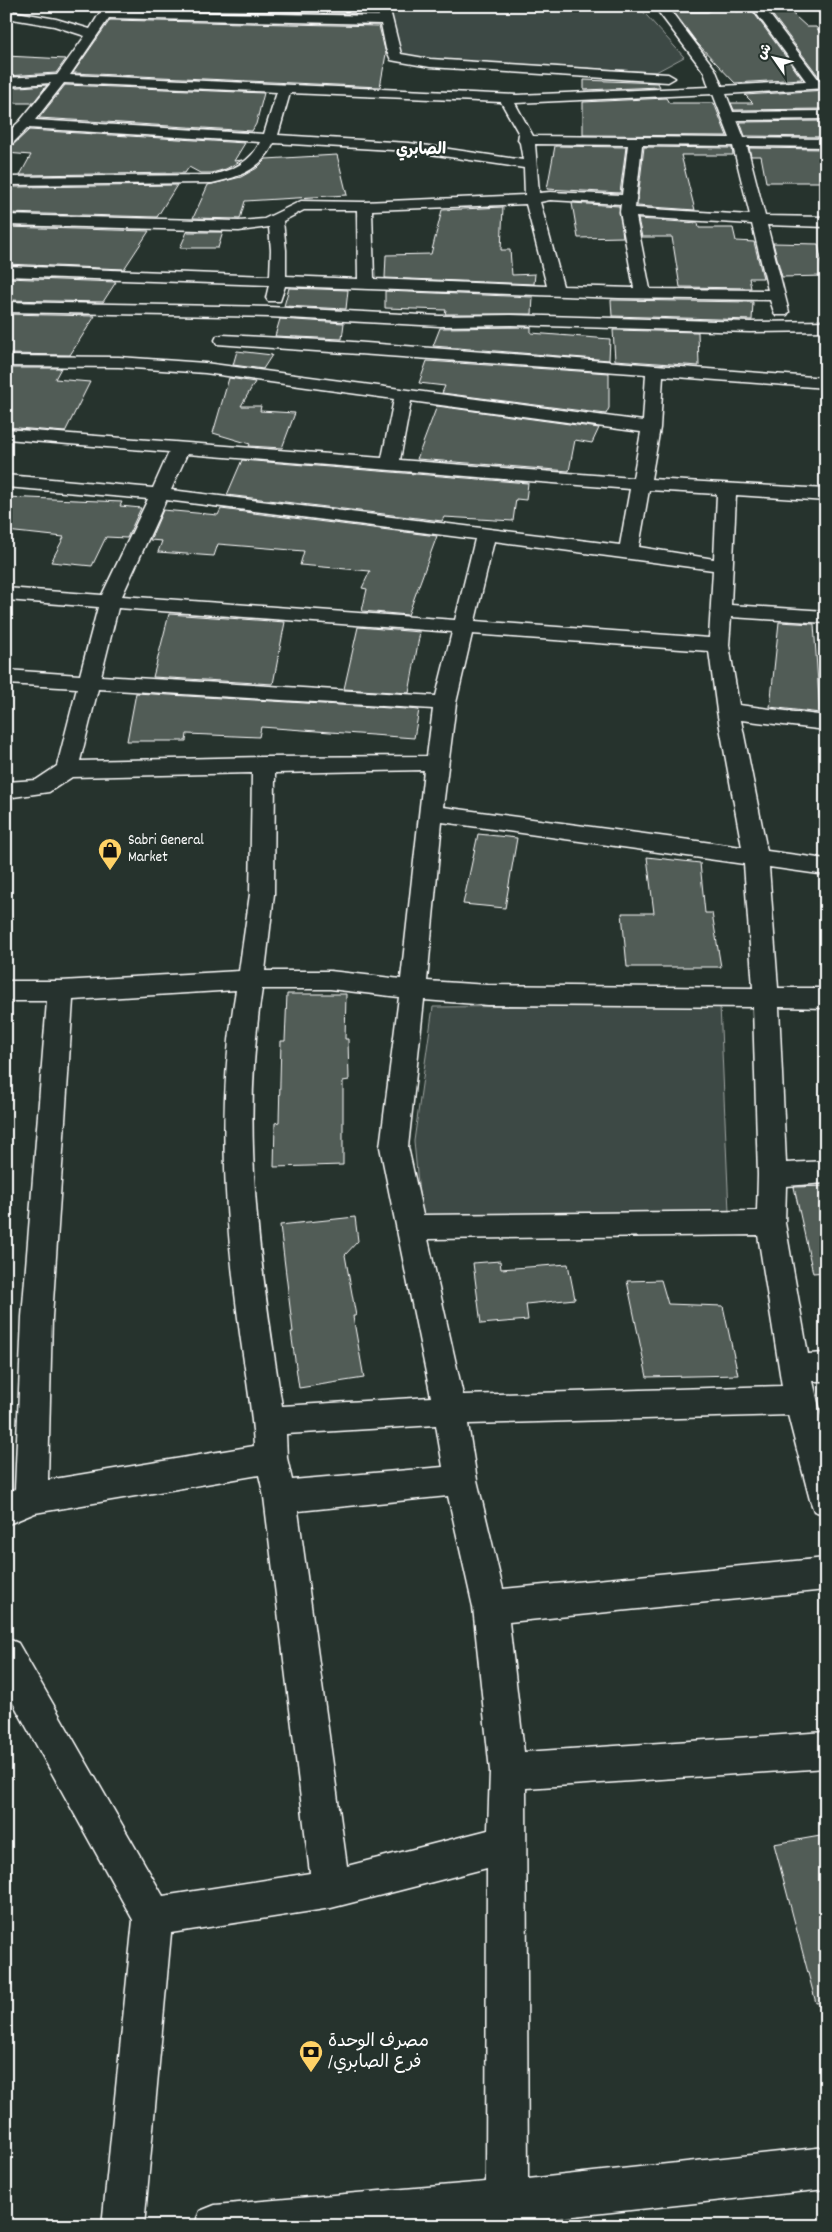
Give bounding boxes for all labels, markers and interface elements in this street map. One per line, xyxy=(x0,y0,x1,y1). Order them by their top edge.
north arrow xyxy=(750,32,800,82)
text: ش xyxy=(752,40,777,64)
district label: الصابري xyxy=(396,139,446,162)
place label: Sabri General Market xyxy=(128,830,204,869)
shop icon: Sabri General Market xyxy=(97,837,123,871)
place label: مصرف الوحدة /فرع الصابري xyxy=(328,2030,429,2076)
bank icon: مصرف الوحدة /فرع الصابري xyxy=(298,2039,324,2073)

